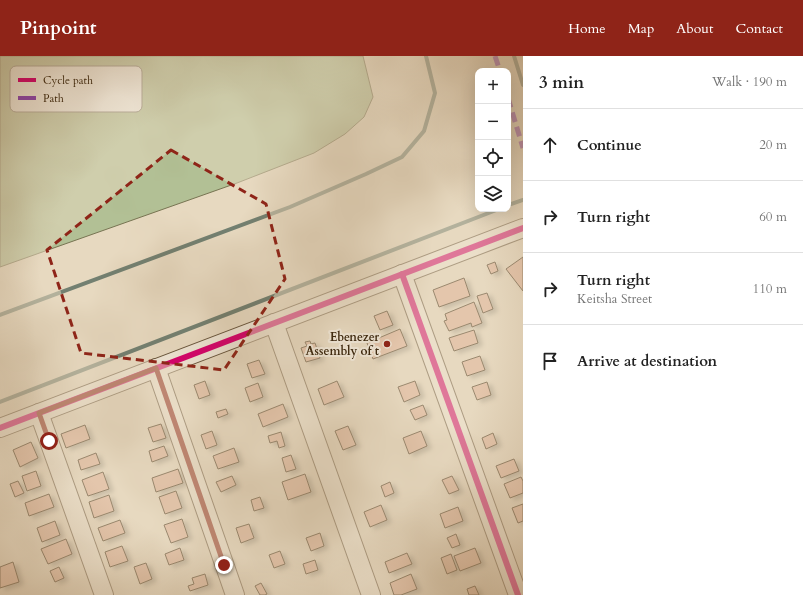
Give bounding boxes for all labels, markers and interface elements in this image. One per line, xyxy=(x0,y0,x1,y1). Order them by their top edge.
text: Pinpoint xyxy=(20,15,97,41)
text: Home xyxy=(568,19,606,38)
text: Map xyxy=(628,19,654,38)
text: About xyxy=(676,19,713,38)
text: Contact xyxy=(735,19,783,38)
legend xyxy=(10,66,142,112)
map controls xyxy=(475,68,511,212)
button: + xyxy=(475,68,511,104)
text: 3 min xyxy=(539,71,584,94)
text: Cycle path xyxy=(43,73,93,88)
text: Walk · 190 m xyxy=(712,73,787,91)
text: Path xyxy=(43,91,64,106)
button: − xyxy=(475,104,511,140)
icon: ahead xyxy=(539,134,561,156)
text: Continue xyxy=(577,135,642,155)
text: 20 m xyxy=(759,136,787,154)
button: locate xyxy=(475,140,511,176)
button: layers xyxy=(475,176,511,212)
icon: right xyxy=(539,206,561,228)
text: Turn right xyxy=(577,207,650,227)
text: 60 m xyxy=(759,208,787,226)
text: Turn right xyxy=(577,270,650,290)
icon: right xyxy=(539,278,561,300)
text: 110 m xyxy=(753,280,787,298)
text: Keitsha Street xyxy=(577,290,652,308)
place label: Ebenezer Assembly of t xyxy=(306,329,380,359)
marker: Ebenezer Assembly of t xyxy=(382,339,392,349)
icon: arrive xyxy=(539,350,561,372)
text: Arrive at destination xyxy=(577,351,717,371)
route start xyxy=(40,432,58,450)
route end xyxy=(215,556,233,574)

